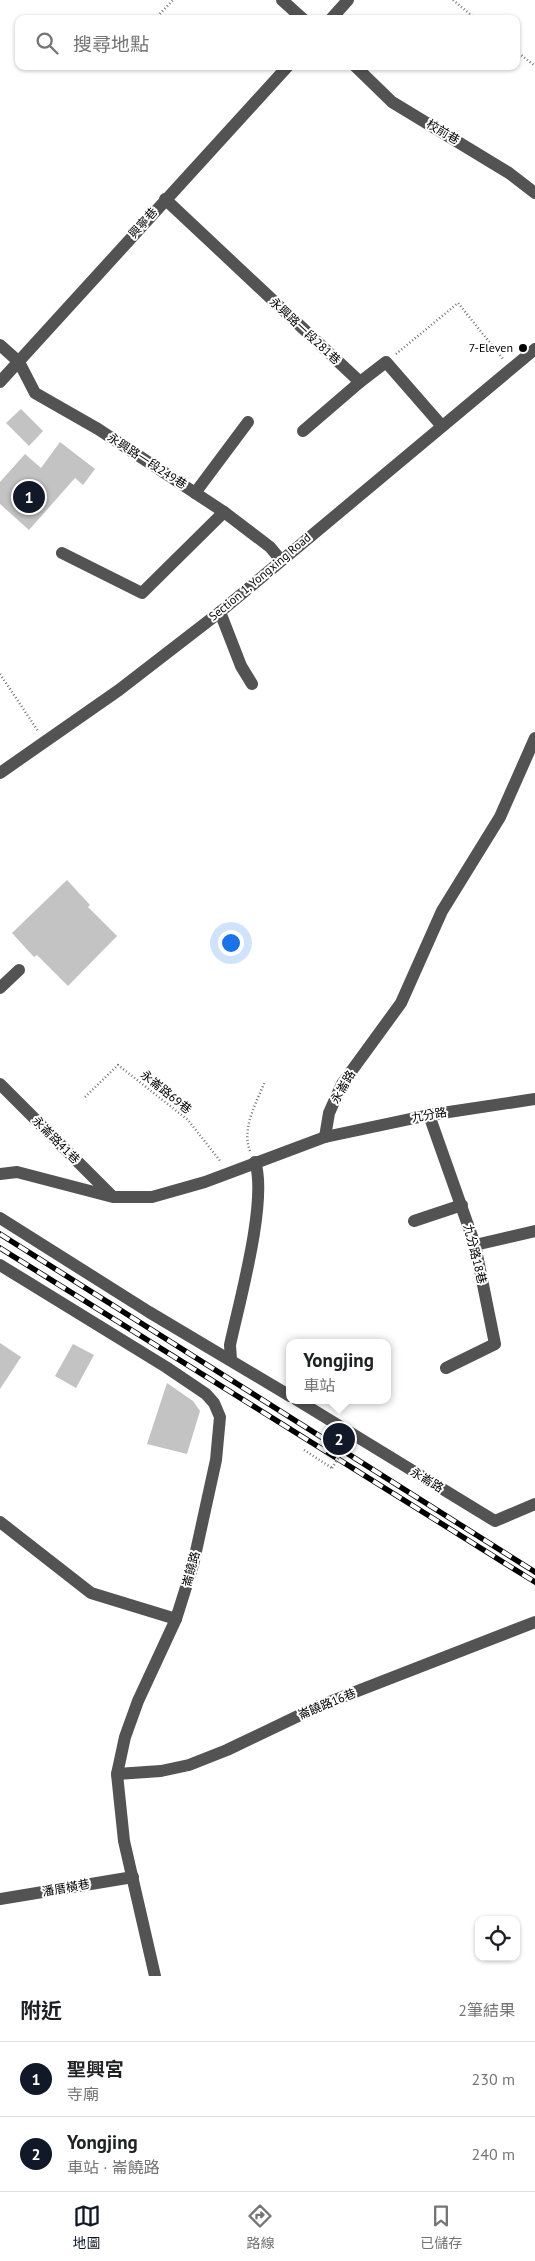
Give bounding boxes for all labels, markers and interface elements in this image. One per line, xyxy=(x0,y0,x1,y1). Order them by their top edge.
search box xyxy=(15,15,520,70)
icon: search xyxy=(33,29,61,57)
text: 搜尋地點 xyxy=(73,32,149,56)
street label: 校前巷 xyxy=(424,116,463,147)
street label: 興寧巷 xyxy=(125,204,160,241)
street label: 永興路一段281巷 xyxy=(267,294,344,367)
place label: 7-Eleven xyxy=(469,340,513,355)
marker: 7-Eleven xyxy=(517,342,529,354)
street label: 永興路一段249巷 xyxy=(105,429,190,492)
pin: 1 xyxy=(13,478,45,516)
street label: Section 1, Yongxing Road xyxy=(206,530,314,624)
your location xyxy=(218,930,244,956)
street label: 永崙路69巷 xyxy=(138,1067,195,1117)
street label: 永崙路 xyxy=(327,1067,358,1106)
street label: 九分路 xyxy=(410,1104,448,1125)
street label: 永崙路41巷 xyxy=(29,1113,83,1167)
street label: 九分路18巷 xyxy=(461,1222,490,1285)
popup xyxy=(286,1339,391,1404)
text: Yongjing xyxy=(303,1348,374,1372)
text: 車站 xyxy=(303,1375,335,1395)
pin: 2 xyxy=(323,1420,355,1458)
street label: 永崙路 xyxy=(408,1464,447,1495)
street label: 崙饒路 xyxy=(179,1550,202,1588)
street label: 崙饒路16巷 xyxy=(296,1685,358,1722)
street label: 潘厝橫巷 xyxy=(41,1876,91,1899)
map controls xyxy=(475,1916,520,1961)
button: locate xyxy=(475,1916,520,1961)
text: 附近 xyxy=(20,1997,62,2024)
text: 2筆結果 xyxy=(458,2000,515,2020)
text: 聖興宮 xyxy=(67,2057,124,2081)
text: 1 xyxy=(31,2069,41,2089)
text: 230 m xyxy=(472,2069,515,2089)
text: 寺廟 xyxy=(67,2084,99,2104)
text: Yongjing xyxy=(67,2130,138,2154)
text: 2 xyxy=(31,2144,41,2164)
text: 240 m xyxy=(472,2144,515,2164)
text: 車站 · 崙饒路 xyxy=(67,2157,160,2177)
tab: 地圖 xyxy=(73,2202,101,2252)
tab: 路線 xyxy=(246,2202,274,2252)
tab: 已儲存 xyxy=(420,2202,462,2252)

